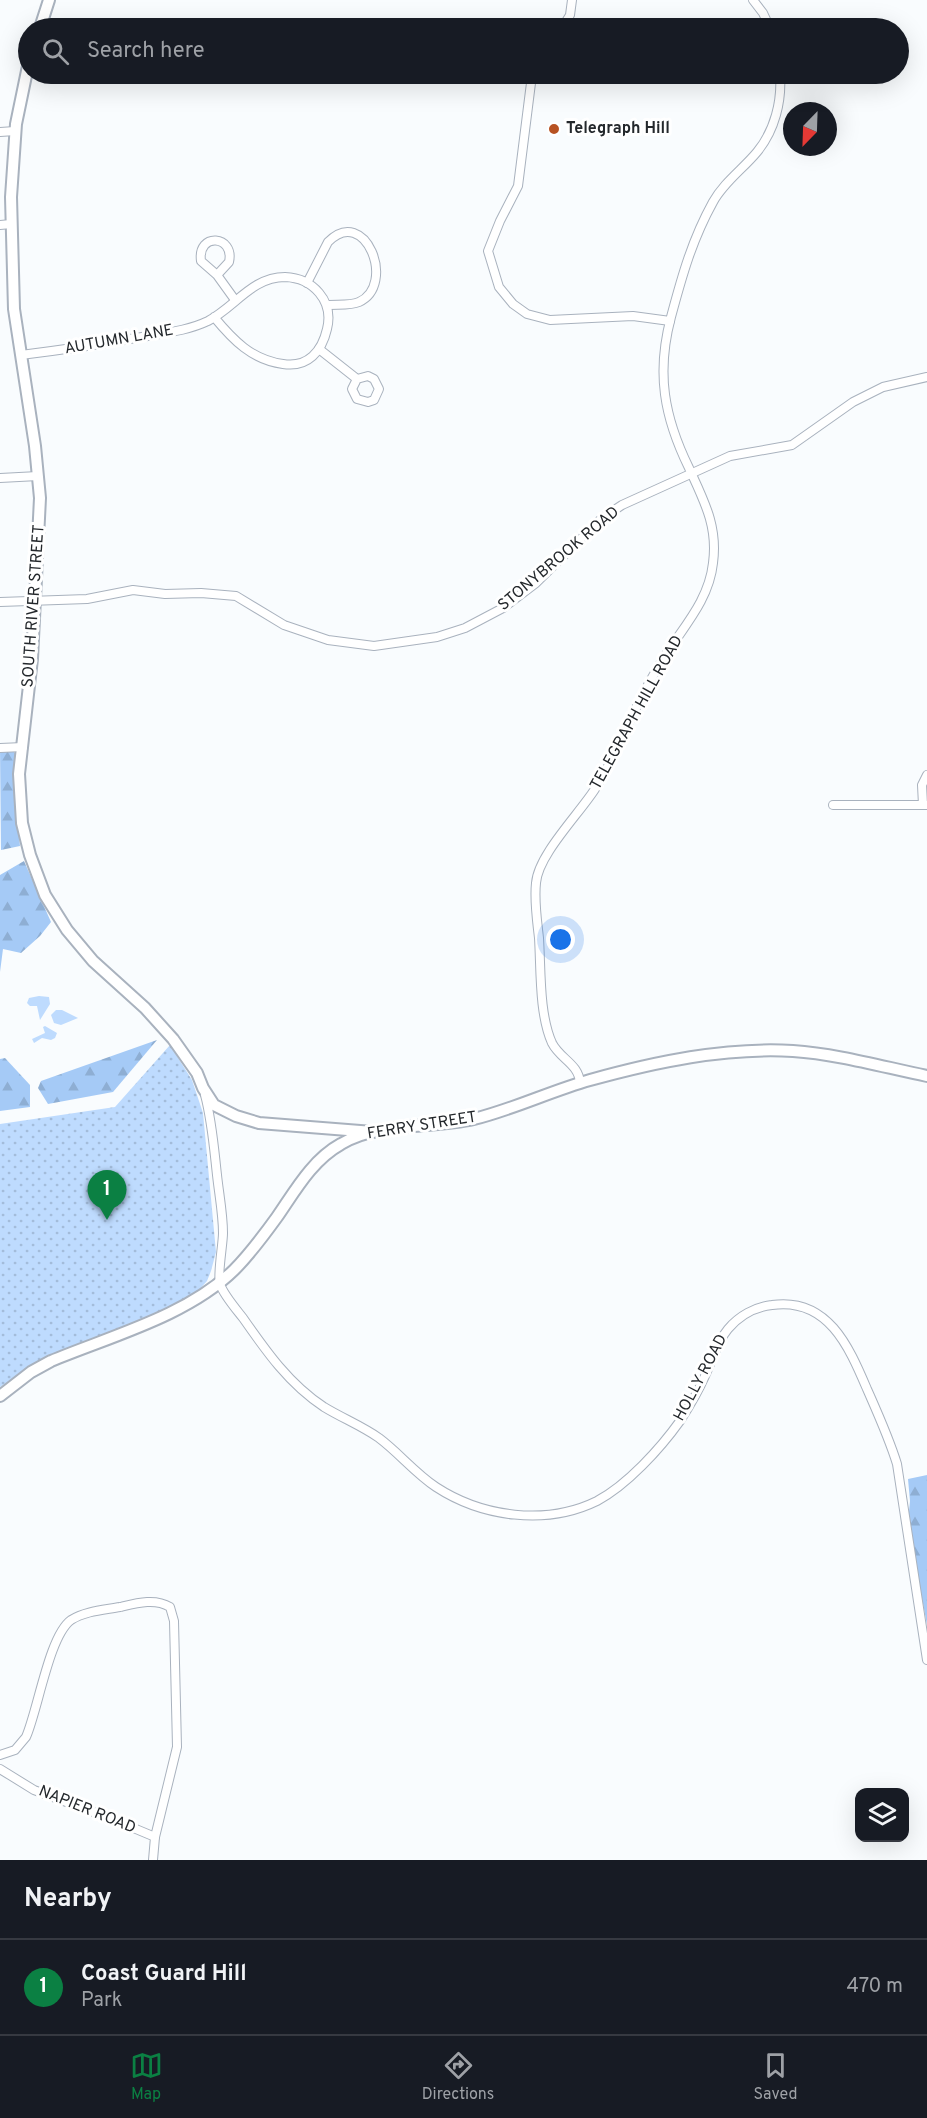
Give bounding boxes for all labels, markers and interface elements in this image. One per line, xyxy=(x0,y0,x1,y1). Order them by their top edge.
search box xyxy=(18,18,909,84)
icon: search xyxy=(39,35,72,68)
text: Search here xyxy=(87,38,205,65)
north arrow xyxy=(783,102,837,156)
place label: Telegraph Hill xyxy=(566,119,670,139)
marker: Telegraph Hill xyxy=(547,122,561,136)
street label: AUTUMN LANE xyxy=(63,321,175,359)
street label: STONYBROOK ROAD xyxy=(494,502,624,616)
street label: SOUTH RIVER STREET xyxy=(18,524,50,688)
street label: TELEGRAPH HILL ROAD xyxy=(586,632,688,794)
your location xyxy=(546,925,575,954)
street label: FERRY STREET xyxy=(366,1107,478,1145)
pin: 1 xyxy=(88,1170,126,1220)
street label: HOLLY ROAD xyxy=(670,1331,732,1425)
street label: NAPIER ROAD xyxy=(35,1781,139,1839)
map controls xyxy=(855,1788,909,1842)
button: layers xyxy=(855,1788,909,1842)
text: Nearby xyxy=(24,1883,112,1916)
text: Coast Guard Hill xyxy=(81,1961,247,1988)
text: 1 xyxy=(40,1974,48,2000)
text: 470 m xyxy=(846,1974,903,2000)
text: Park xyxy=(81,1988,122,2014)
tab: Map xyxy=(130,2049,163,2105)
tab: Directions xyxy=(422,2049,494,2105)
tab: Saved xyxy=(753,2049,797,2105)

